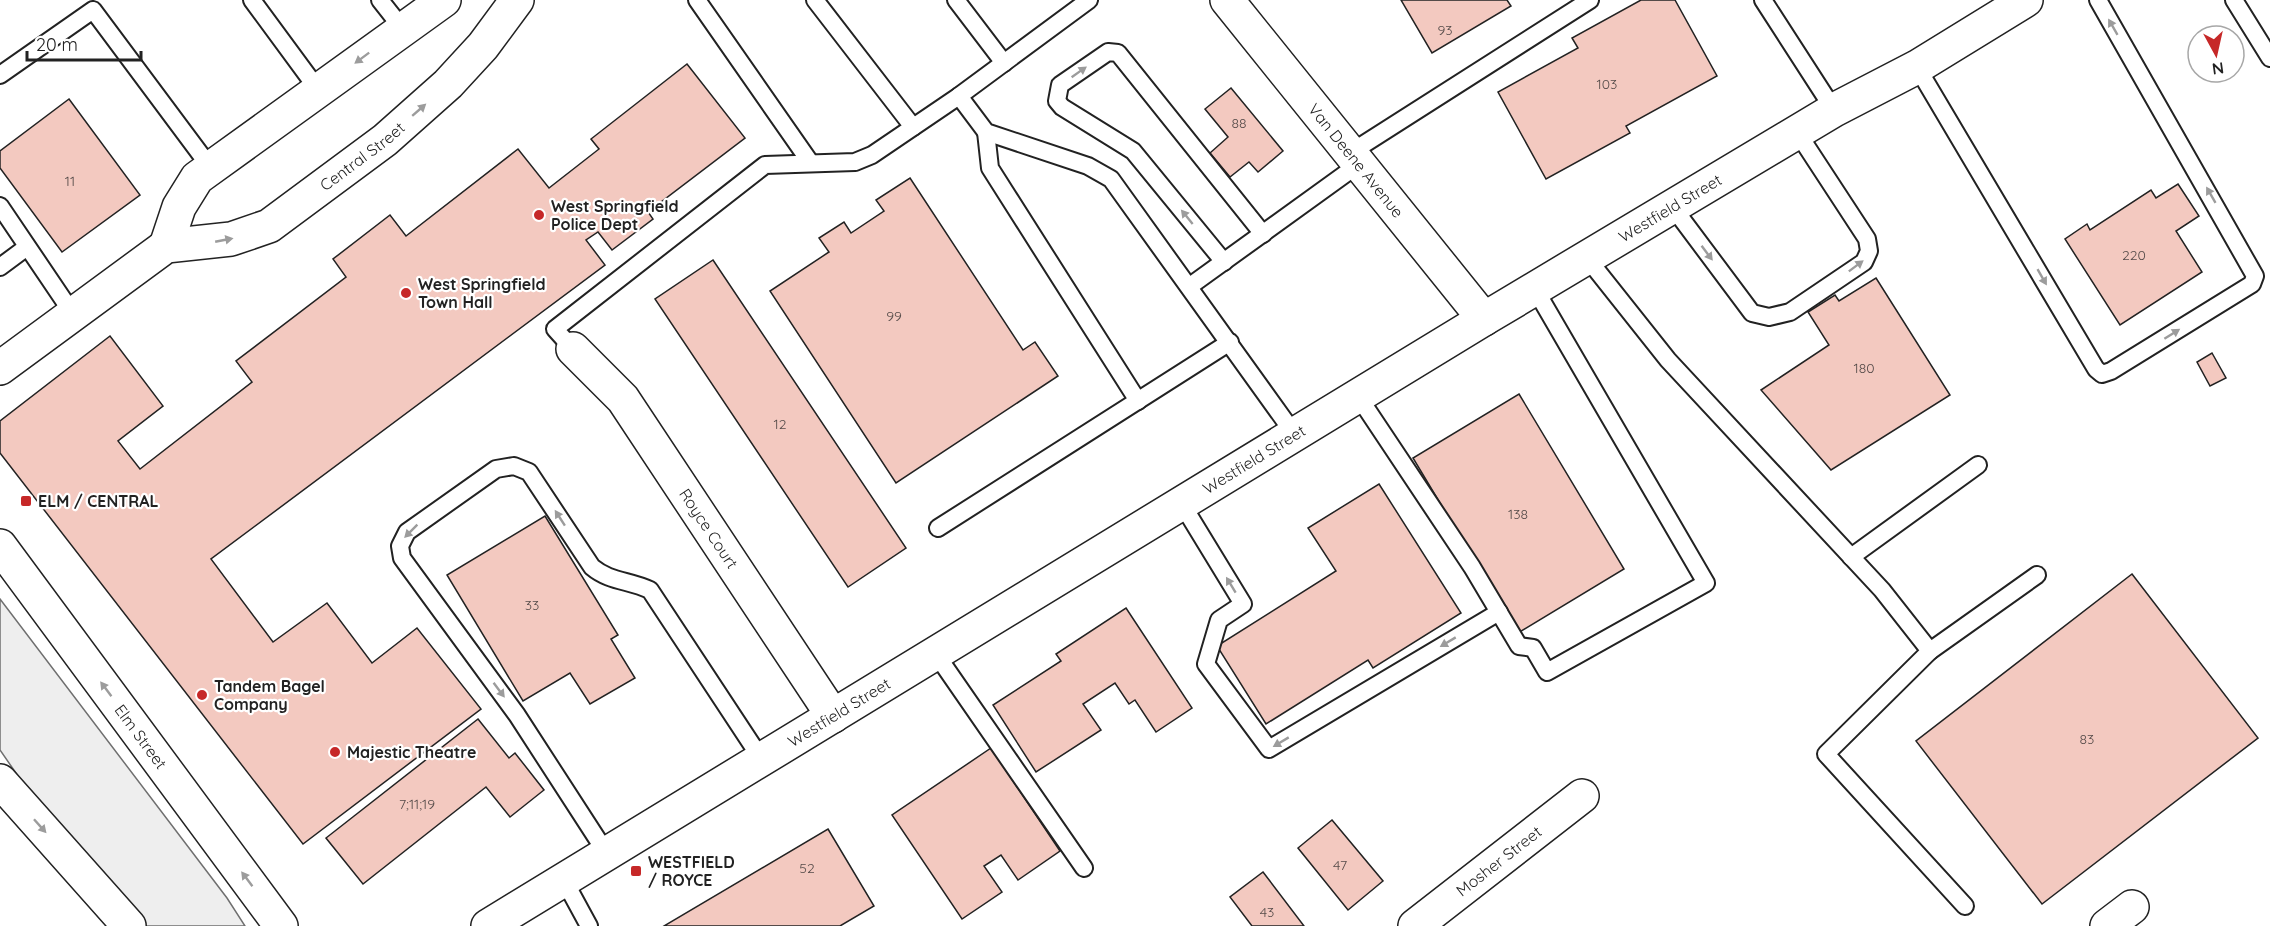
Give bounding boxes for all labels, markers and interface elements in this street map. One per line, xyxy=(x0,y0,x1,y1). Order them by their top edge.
one-way arrow xyxy=(2108,18,2118,35)
house number: 93 xyxy=(1437,21,1453,39)
scale bar xyxy=(27,24,141,62)
north arrow xyxy=(2186,24,2246,84)
text: 20 m xyxy=(36,33,78,56)
one-way arrow xyxy=(354,52,369,64)
text: N xyxy=(2211,58,2225,80)
one-way arrow xyxy=(1070,66,1086,78)
house number: 103 xyxy=(1597,75,1617,93)
street label: Van Deene Avenue xyxy=(1304,99,1408,222)
one-way arrow xyxy=(411,104,426,117)
house number: 88 xyxy=(1231,114,1247,132)
street label: Central Street xyxy=(316,117,409,195)
street label: Westfield Street xyxy=(1615,169,1725,246)
house number: 11 xyxy=(65,172,75,190)
one-way arrow xyxy=(2205,187,2216,203)
place label: West Springfield Police Dept xyxy=(551,196,679,234)
marker: West Springfield Police Dept xyxy=(532,208,546,222)
one-way arrow xyxy=(1180,209,1193,225)
one-way arrow xyxy=(215,235,234,244)
one-way arrow xyxy=(1701,245,1713,261)
house number: 220 xyxy=(2122,246,2146,264)
one-way arrow xyxy=(1849,261,1864,273)
one-way arrow xyxy=(2037,269,2048,285)
place label: West Springfield Town Hall xyxy=(418,274,546,312)
marker: West Springfield Town Hall xyxy=(399,286,413,300)
house number: 99 xyxy=(886,307,902,325)
one-way arrow xyxy=(2164,328,2180,339)
house number: 180 xyxy=(1853,359,1875,377)
house number: 12 xyxy=(774,415,787,433)
street label: Westfield Street xyxy=(1199,420,1309,498)
street label: Royce Court xyxy=(675,485,742,572)
place label: ELM / CENTRAL xyxy=(38,491,158,511)
marker: ELM / CENTRAL xyxy=(19,494,33,508)
house number: 138 xyxy=(1508,505,1528,523)
one-way arrow xyxy=(554,510,565,526)
one-way arrow xyxy=(404,524,419,538)
one-way arrow xyxy=(1226,577,1237,593)
house number: 33 xyxy=(525,596,539,614)
one-way arrow xyxy=(1439,637,1456,647)
street label: Westfield Street xyxy=(784,673,894,751)
place label: Tandem Bagel Company xyxy=(214,676,325,714)
one-way arrow xyxy=(100,681,112,696)
one-way arrow xyxy=(493,682,505,698)
marker: Tandem Bagel Company xyxy=(195,688,209,702)
street label: Elm Street xyxy=(110,700,171,773)
house number: 83 xyxy=(2080,730,2094,748)
one-way arrow xyxy=(1273,736,1289,747)
place label: Majestic Theatre xyxy=(347,742,476,762)
marker: Majestic Theatre xyxy=(328,745,342,759)
house number: 7;11;19 xyxy=(399,795,435,813)
one-way arrow xyxy=(33,818,46,833)
street label: Mosher Street xyxy=(1452,821,1545,900)
place label: WESTFIELD / ROYCE xyxy=(648,852,735,890)
house number: 47 xyxy=(1333,856,1347,874)
house number: 52 xyxy=(799,859,815,877)
marker: WESTFIELD / ROYCE xyxy=(629,864,643,878)
one-way arrow xyxy=(240,871,253,887)
house number: 43 xyxy=(1260,903,1274,921)

